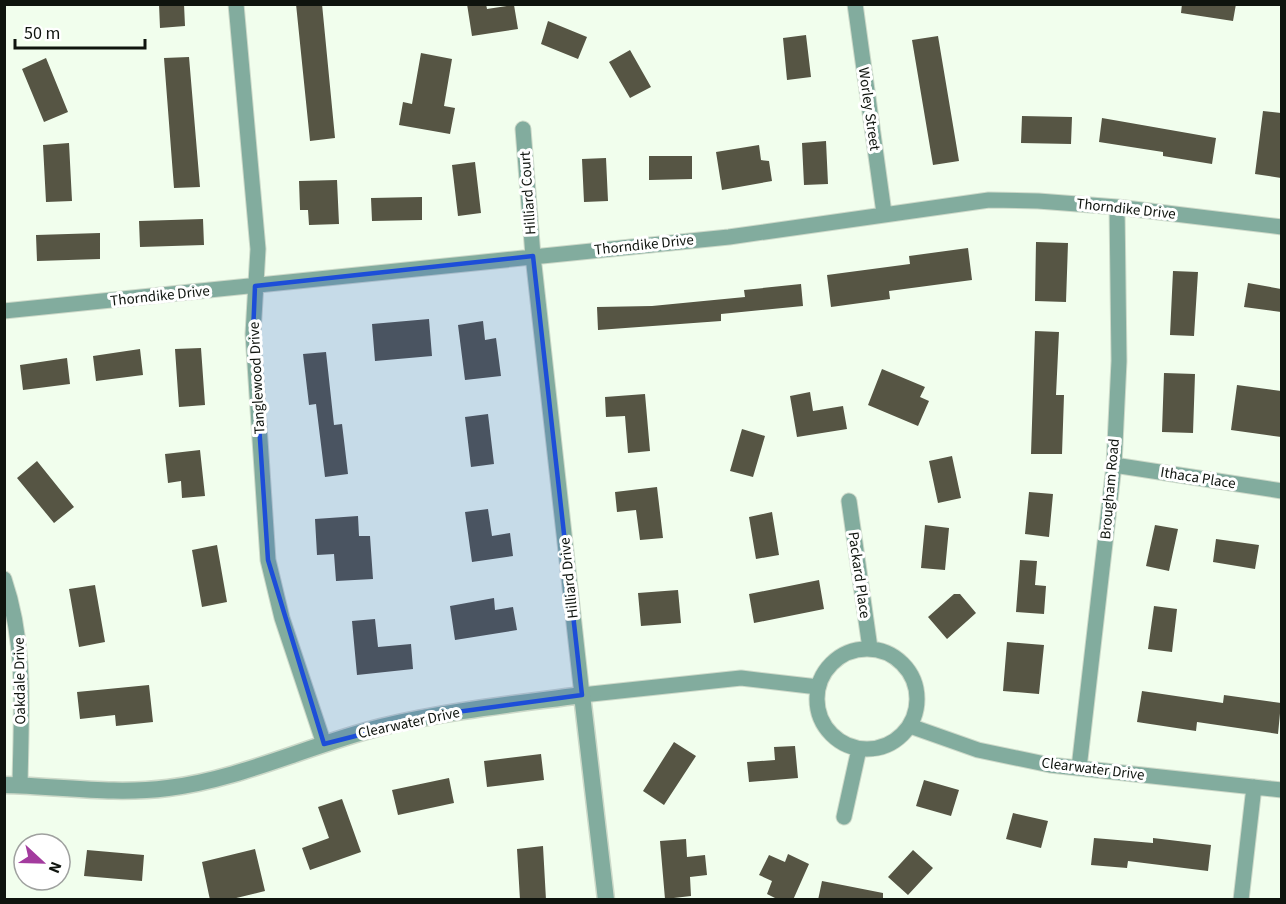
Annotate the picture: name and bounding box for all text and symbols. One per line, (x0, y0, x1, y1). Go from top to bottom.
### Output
scale bar (15, 12, 146, 50)
text: 50 m (24, 21, 60, 46)
street label: Worley Street (853, 66, 885, 152)
street label: Hilliard Court (515, 150, 541, 236)
street label: Thorndike Drive (1075, 193, 1177, 225)
street label: Thorndike Drive (593, 229, 695, 261)
street label: Thorndike Drive (109, 280, 211, 312)
street label: Tanglewood Drive (244, 321, 270, 435)
street label: Brougham Road (1095, 438, 1125, 540)
street label: Ithaca Place (1159, 462, 1237, 494)
street label: Packard Place (843, 530, 875, 620)
street label: Hilliard Drive (554, 536, 584, 620)
street label: Oakdale Drive (9, 637, 31, 725)
street label: Clearwater Drive (356, 702, 462, 744)
street label: Clearwater Drive (1040, 752, 1146, 786)
north arrow (12, 832, 72, 892)
text: N (43, 858, 67, 876)

